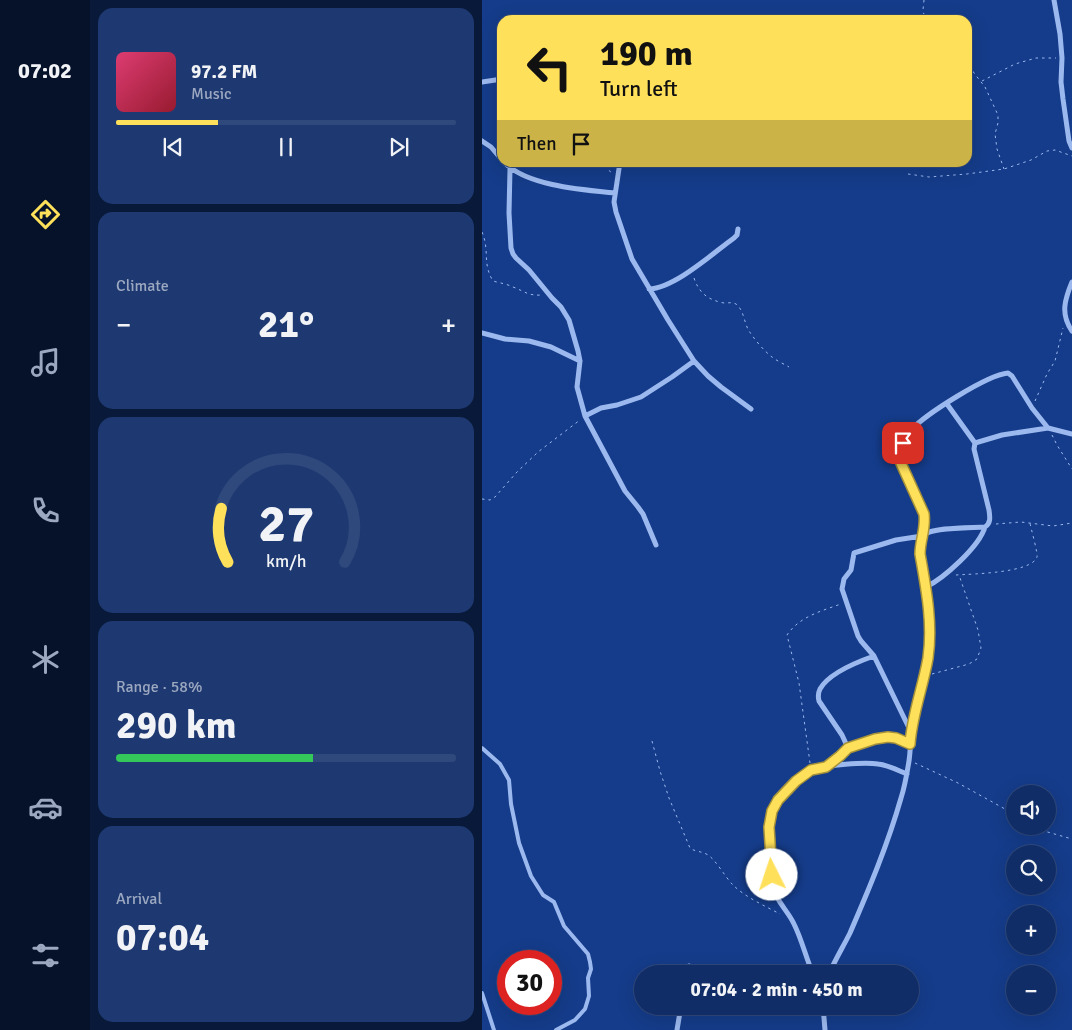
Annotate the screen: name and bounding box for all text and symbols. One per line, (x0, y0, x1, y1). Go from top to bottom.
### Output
text: 190 m (600, 32, 693, 75)
icon: left (517, 35, 582, 100)
text: 07:02 (18, 57, 72, 84)
text: 97.2 FM (191, 60, 257, 84)
text: Turn left (600, 75, 678, 102)
text: Music (191, 84, 232, 104)
icon: arrive (567, 130, 595, 158)
text: Then (517, 132, 557, 156)
icon: previous (159, 133, 187, 161)
icon: pause (272, 133, 300, 161)
icon: next (385, 133, 413, 161)
icon: directions (28, 197, 63, 232)
text: Climate (116, 276, 169, 296)
text: 21° (258, 301, 314, 348)
text: − (116, 308, 131, 342)
text: + (441, 308, 456, 342)
icon: music (28, 345, 63, 380)
pin (882, 422, 924, 464)
icon: arrive (889, 429, 917, 457)
text: 27 (258, 492, 314, 556)
icon: phone (28, 493, 63, 528)
text: km/h (266, 550, 306, 572)
icon: climate (28, 642, 63, 677)
text: Range · 58% (116, 677, 202, 697)
text: 290 km (116, 702, 237, 749)
map controls (1006, 785, 1056, 1015)
button: sound (1006, 785, 1056, 835)
icon: car (28, 790, 63, 825)
button: search (1006, 845, 1056, 895)
position arrow (745, 848, 797, 900)
text: Arrival (116, 889, 162, 909)
button: + (1006, 905, 1056, 955)
text: 07:04 (116, 914, 209, 961)
icon: filters (28, 938, 63, 973)
speed limit sign: 30 (497, 950, 562, 1015)
button: − (1006, 965, 1056, 1015)
text: 07:04 · 2 min · 450 m (690, 978, 863, 1002)

